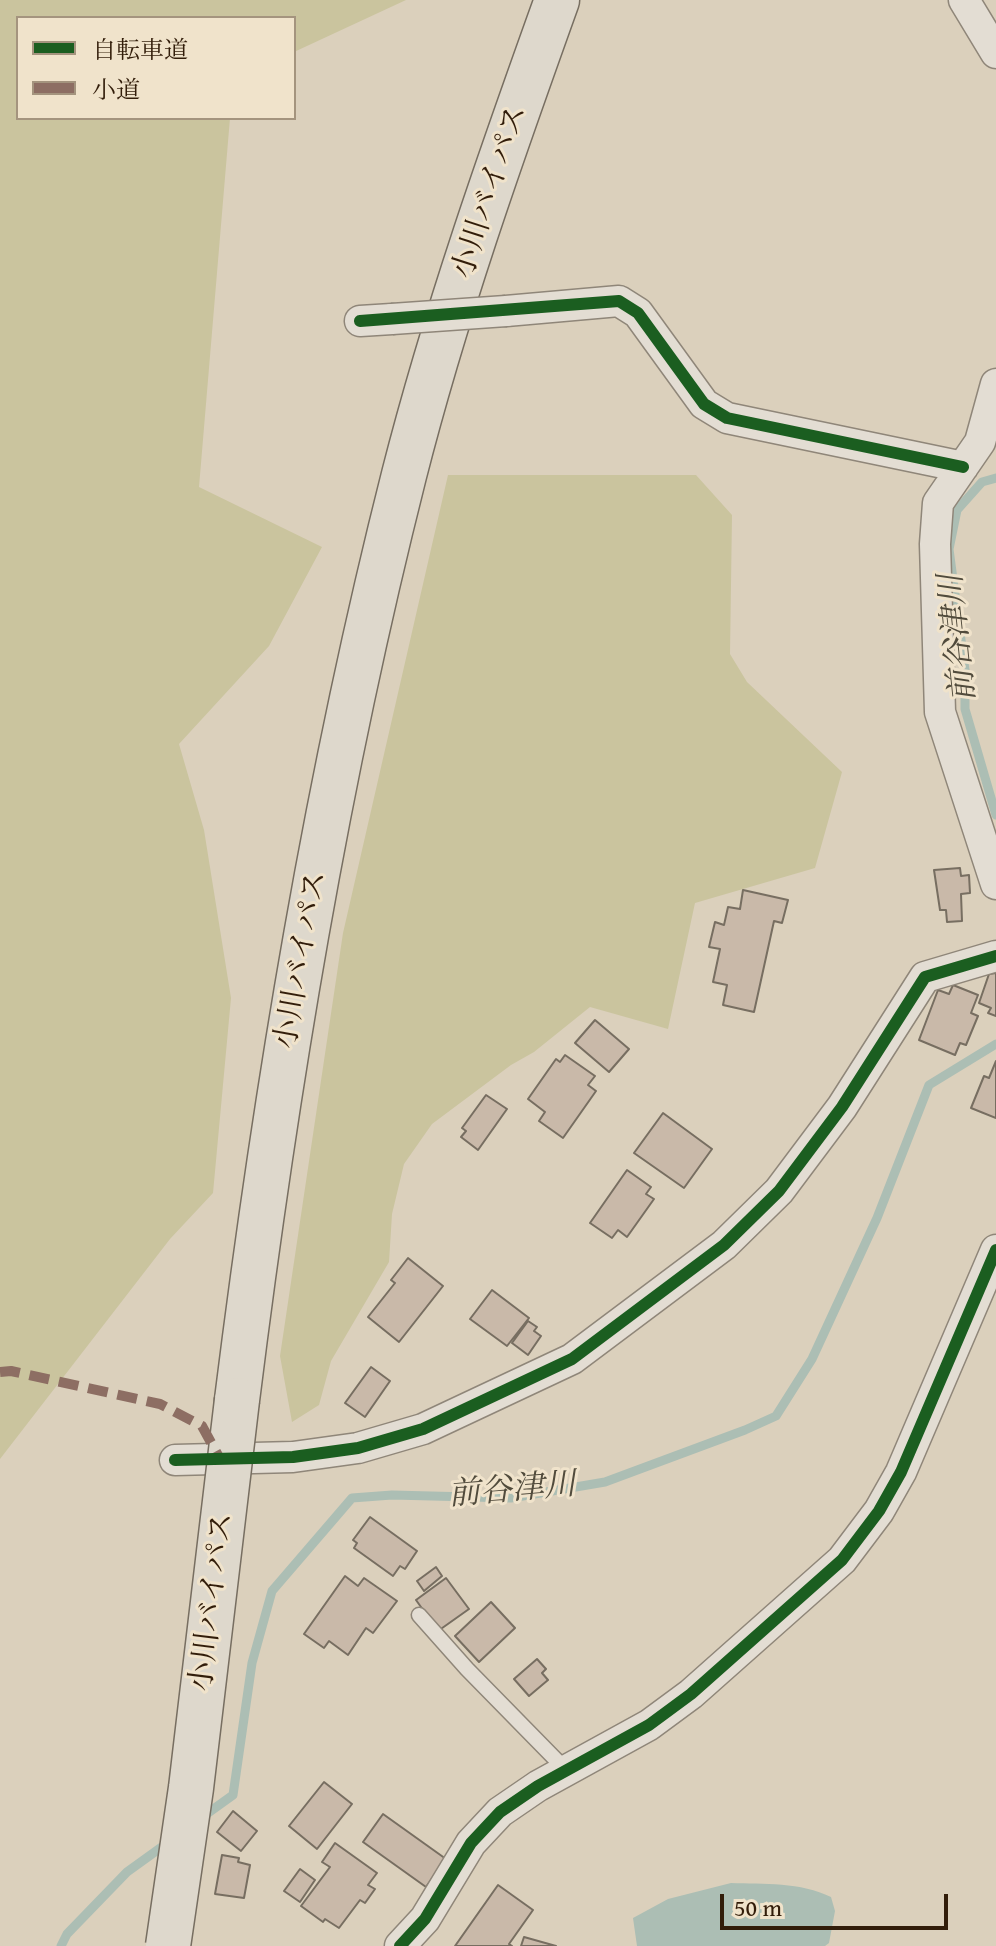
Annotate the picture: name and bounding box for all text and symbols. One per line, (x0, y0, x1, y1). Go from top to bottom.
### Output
legend (16, 16, 296, 120)
text: 自転車道 (92, 32, 188, 67)
text: 小道 (92, 72, 140, 107)
street label: 小川バイパス (446, 101, 536, 283)
water label: 前谷津川 (933, 572, 985, 704)
street label: 小川バイパス (269, 868, 335, 1052)
water label: 前谷津川 (447, 1466, 577, 1516)
street label: 小川バイパス (184, 1510, 242, 1694)
scale bar (724, 1878, 952, 1928)
text: 50 m (734, 1890, 782, 1925)

